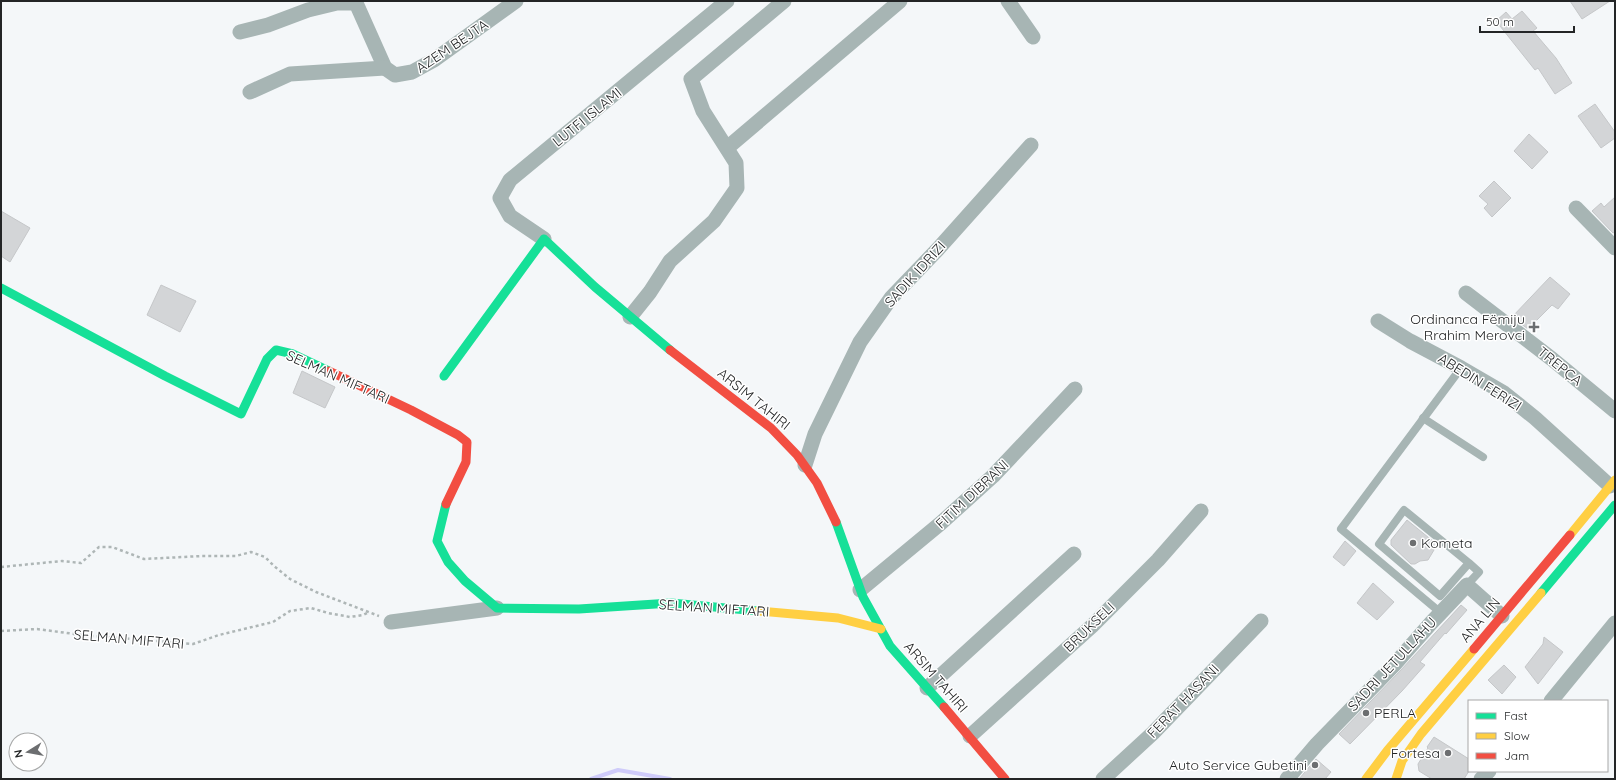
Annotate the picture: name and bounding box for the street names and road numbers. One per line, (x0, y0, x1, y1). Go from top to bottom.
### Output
street label: AZEM BEJTA (412, 15, 492, 77)
street label: LUTFI ISLAMI (549, 84, 625, 150)
street label: SADIK IDRIZI (881, 237, 949, 311)
street label: TREPÇA (1534, 343, 1586, 389)
street label: SELMAN MIFTARI (284, 346, 392, 408)
street label: ABEDIN FERIZI (1435, 349, 1525, 415)
street label: ARSIM TAHIRI (714, 364, 794, 434)
street label: FITIM DIBRANI (932, 456, 1012, 532)
street label: ANA LIN (1456, 594, 1504, 646)
street label: SELMAN MIFTARI (658, 595, 770, 621)
street label: BRUKSELI (1060, 598, 1118, 656)
street label: SADRI JETULLAHU (1344, 613, 1440, 715)
street label: SELMAN MIFTARI (73, 625, 185, 653)
street label: ARSIM TAHIRI (900, 638, 972, 716)
street label: FERAT HASANI (1143, 660, 1223, 742)

